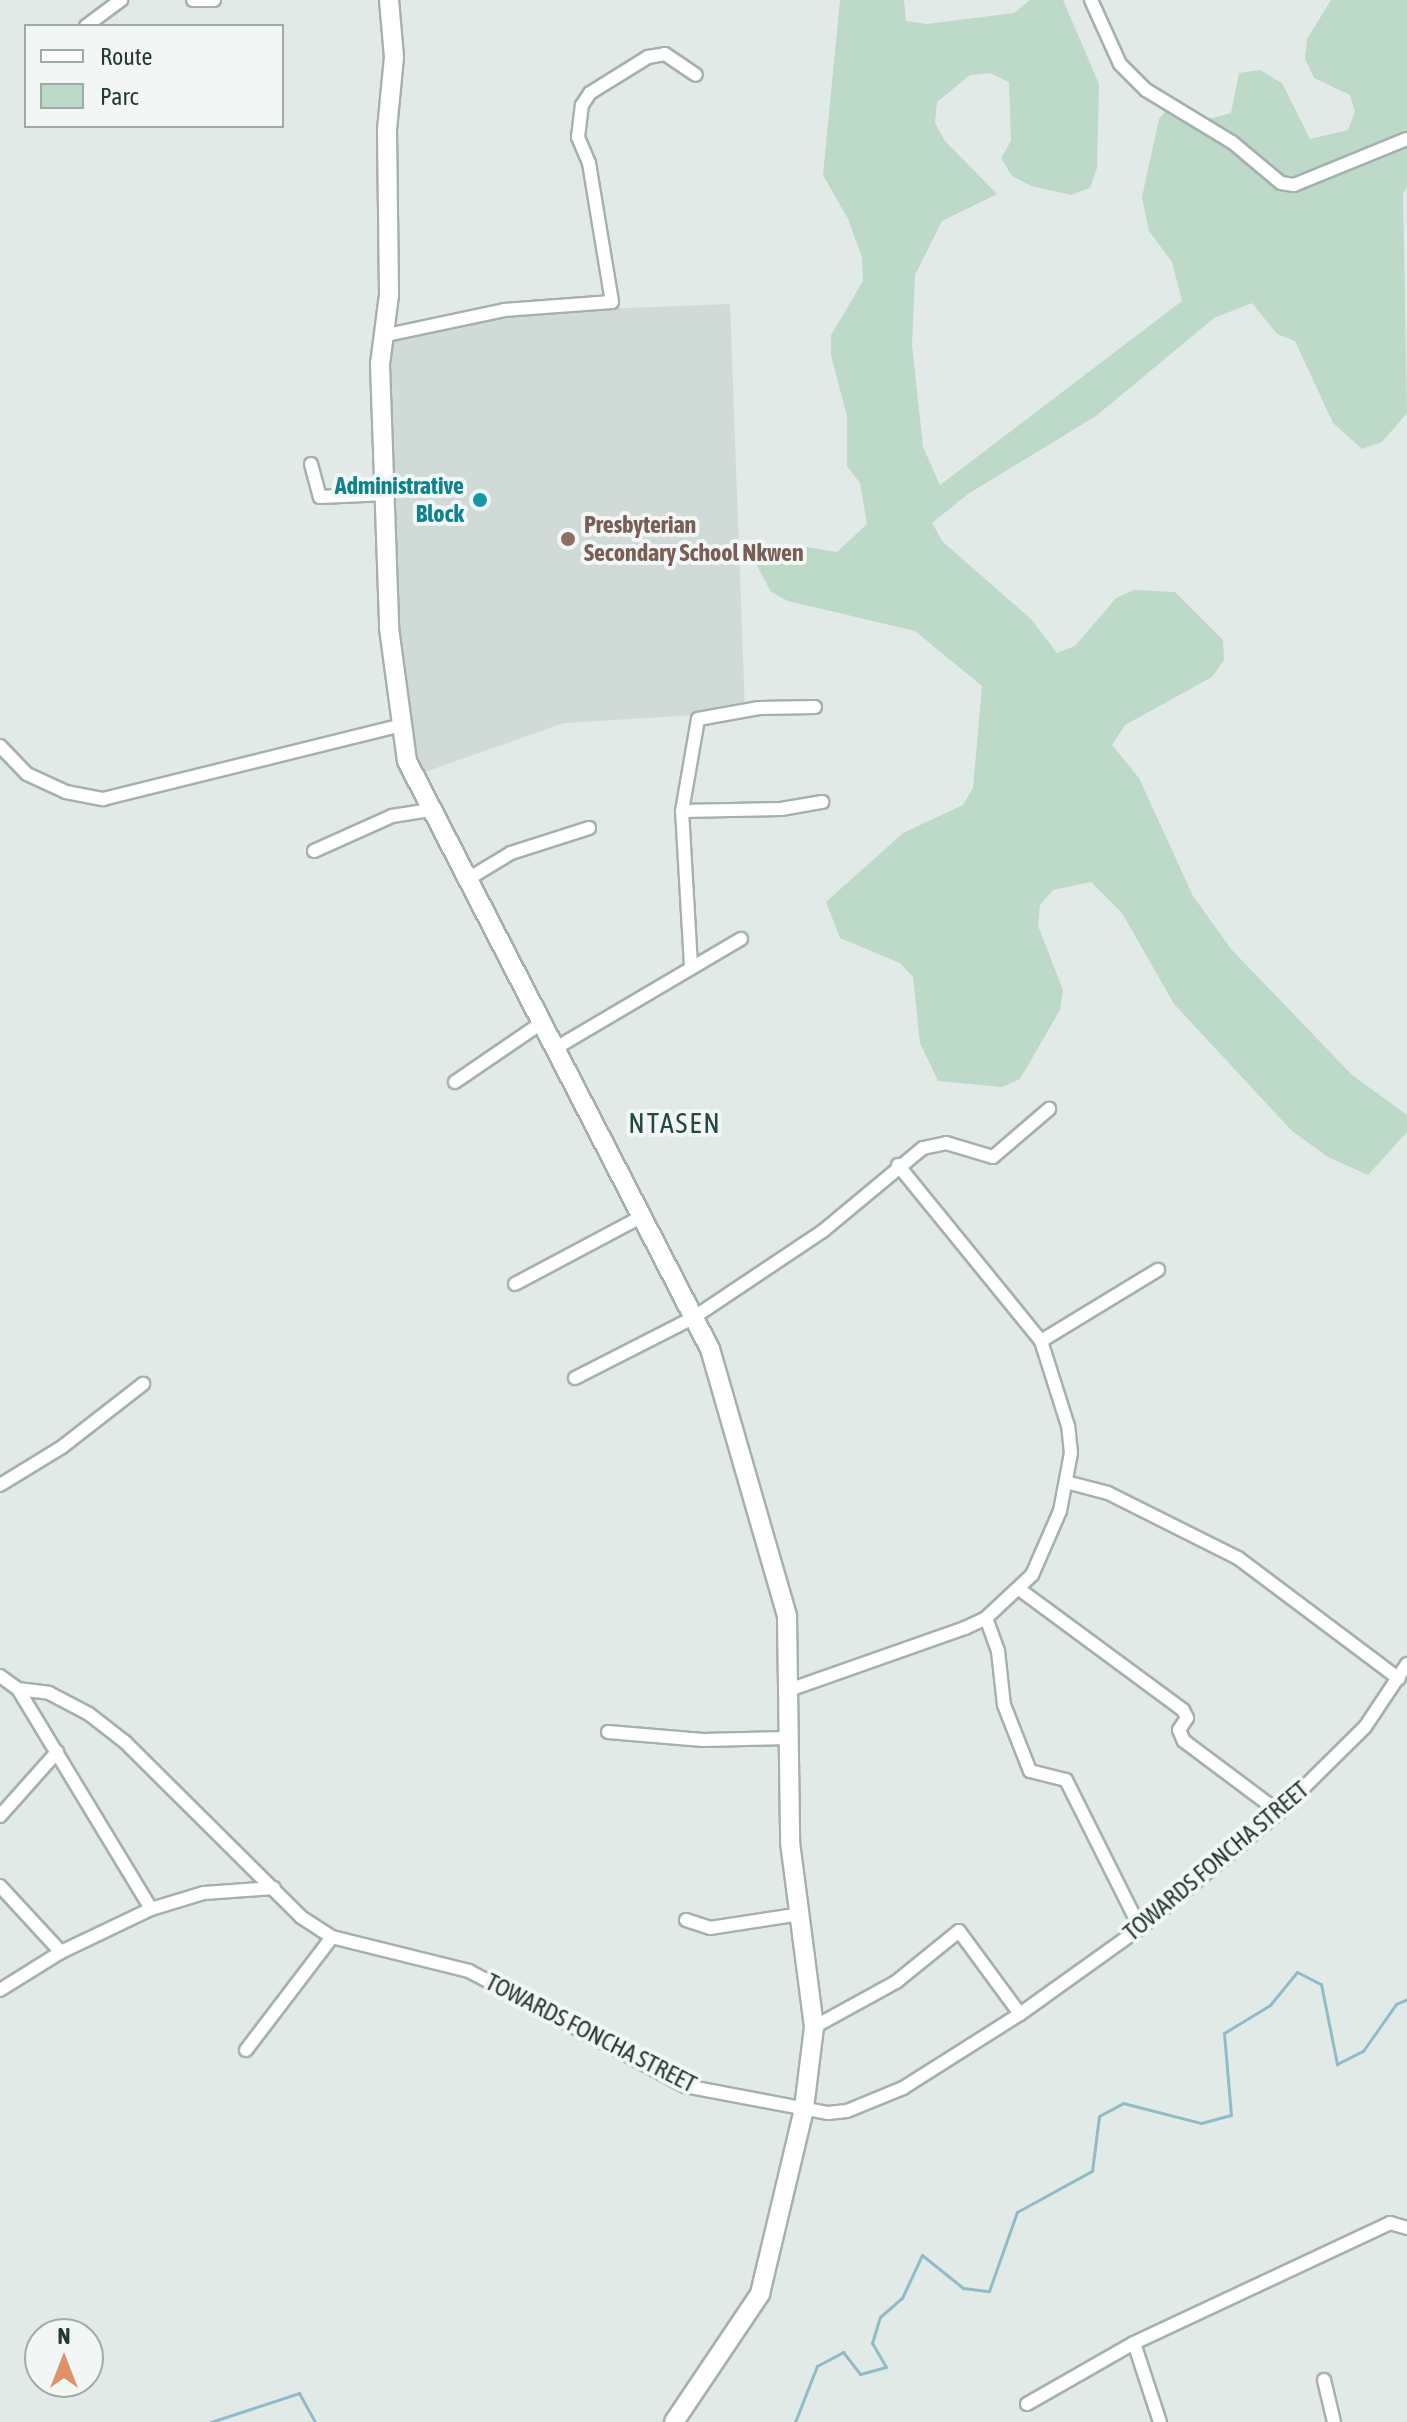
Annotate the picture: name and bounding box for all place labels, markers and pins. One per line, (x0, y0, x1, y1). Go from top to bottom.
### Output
place label: Administrative Block (335, 472, 464, 528)
marker: Administrative Block (471, 491, 489, 509)
place label: Presbyterian Secondary School Nkwen (584, 511, 804, 567)
marker: Presbyterian Secondary School Nkwen (559, 530, 577, 548)

